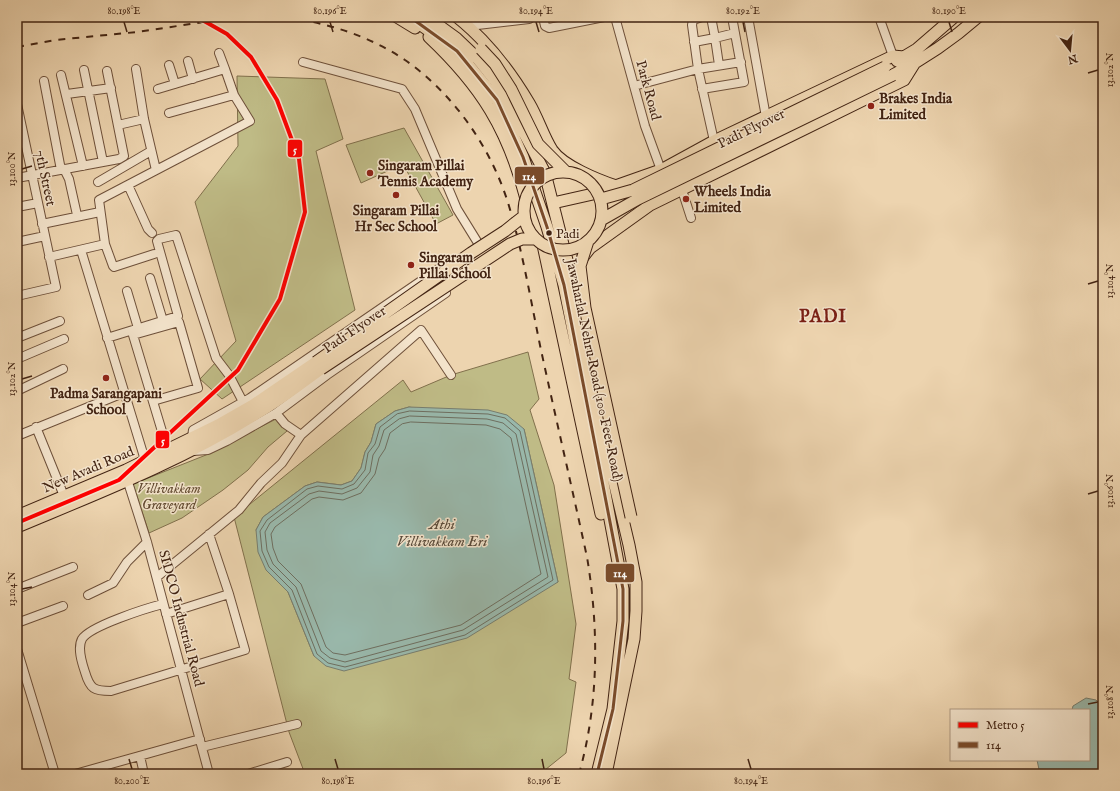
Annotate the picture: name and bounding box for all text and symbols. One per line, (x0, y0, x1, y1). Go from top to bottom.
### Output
text: 80.198°E (107, 5, 141, 18)
text: 80.196°E (313, 5, 347, 18)
text: 80.194°E (519, 5, 553, 18)
text: 80.192°E (726, 5, 760, 18)
text: 80.190°E (932, 5, 966, 18)
north arrow (1050, 30, 1090, 70)
text: N (1066, 50, 1080, 67)
text: 13.102°N (1104, 52, 1117, 87)
street label: Park Road (631, 58, 665, 123)
place label: Brakes India Limited (879, 90, 953, 124)
marker: Brakes India Limited (866, 101, 876, 111)
street label: Padi Flyover (715, 105, 788, 153)
line badge: 5 (287, 139, 303, 158)
text: 5 (293, 143, 297, 157)
street label: 7th Street (30, 149, 60, 208)
text: 13.100°N (6, 151, 19, 186)
place label: Singaram Pillai Tennis Academy (377, 157, 474, 191)
line badge: 114 (514, 166, 545, 185)
marker: Singaram Pillai Tennis Academy (365, 168, 375, 178)
text: 114 (522, 170, 536, 184)
place label: Wheels India Limited (693, 183, 772, 217)
marker: Singaram Pillai Hr Sec School (391, 190, 401, 200)
marker: Wheels India Limited (681, 194, 691, 204)
place label: Singaram Pillai Hr Sec School (353, 202, 439, 236)
place label: Padi (556, 226, 580, 243)
marker: Padi (544, 228, 554, 238)
place label: Singaram Pillai School (419, 249, 492, 283)
street label: Jawaharlal Nehru Road (100 Feet Road) (561, 255, 627, 484)
marker: Singaram Pillai School (406, 260, 416, 270)
text: 13.104°N (1104, 263, 1117, 298)
street label: Padi Flyover (319, 302, 390, 358)
district label: PADI (799, 306, 847, 329)
text: 13.102°N (6, 361, 19, 396)
marker: Padma Sarangapani School (101, 373, 111, 383)
place label: Padma Sarangapani School (50, 385, 162, 419)
line badge: 5 (155, 430, 170, 449)
text: 5 (161, 434, 165, 448)
street label: New Avadi Road (40, 442, 137, 497)
text: 13.106°N (1104, 474, 1117, 508)
park label: Villivakkam Graveyard (137, 480, 201, 514)
water label: Athi Villivakkam Eri (397, 515, 489, 551)
street label: SIDCO Industrial Road (154, 548, 208, 689)
line badge: 114 (605, 563, 635, 583)
text: 114 (613, 567, 627, 581)
text: 13.104°N (6, 571, 19, 606)
text: 13.108°N (1104, 685, 1117, 719)
legend (950, 709, 1090, 761)
text: Metro 5 (986, 718, 1025, 733)
text: 114 (986, 738, 1001, 753)
text: 80.200°E (114, 775, 150, 788)
text: 80.198°E (321, 775, 355, 788)
text: 80.196°E (527, 775, 561, 788)
text: 80.194°E (734, 775, 768, 788)

